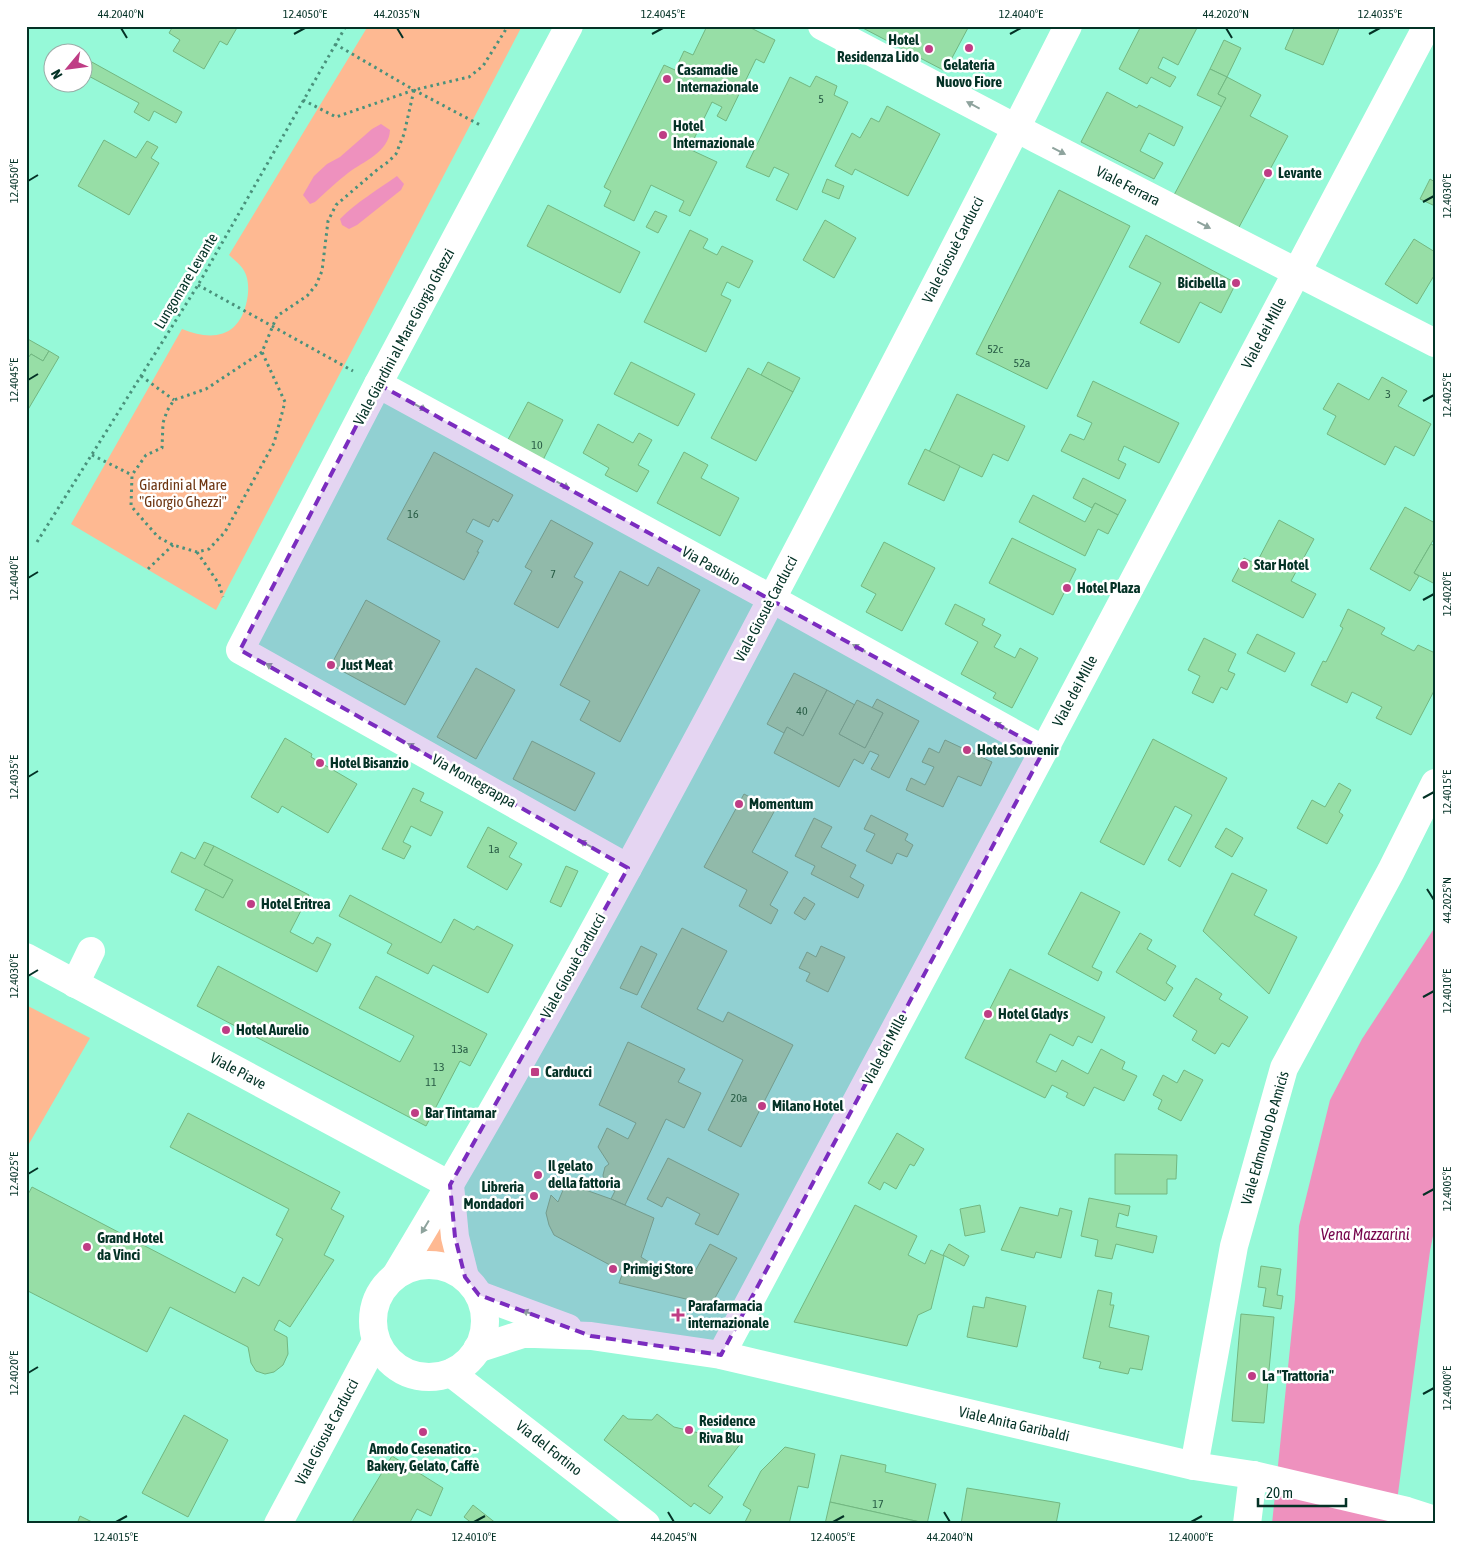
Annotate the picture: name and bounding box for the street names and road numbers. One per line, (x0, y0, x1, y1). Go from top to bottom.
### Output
street label: Viale Ferrara (1093, 162, 1163, 209)
street label: Viale Giosuè Carducci (918, 194, 987, 306)
street label: Lungomare Levante (150, 230, 221, 332)
street label: Viale Giardini al Mare Giorgio Ghezzi (350, 246, 457, 428)
street label: Viale dei Mille (1238, 294, 1289, 371)
street label: Via Pasubio (679, 543, 743, 589)
street label: Viale Giosuè Carducci (730, 553, 801, 665)
street label: Viale dei Mille (1049, 652, 1100, 729)
street label: Via Montegrappa (429, 750, 519, 811)
street label: Viale Giosuè Carducci (537, 910, 608, 1021)
street label: Viale dei Mille (859, 1010, 910, 1087)
street label: Viale Piave (207, 1049, 269, 1092)
street label: Viale Edmondo De Amicis (1237, 1069, 1292, 1207)
street label: Viale Giosuè Carducci (291, 1376, 362, 1488)
street label: Viale Anita Garibaldi (957, 1403, 1071, 1445)
street label: Via del Fortino (513, 1417, 586, 1479)

